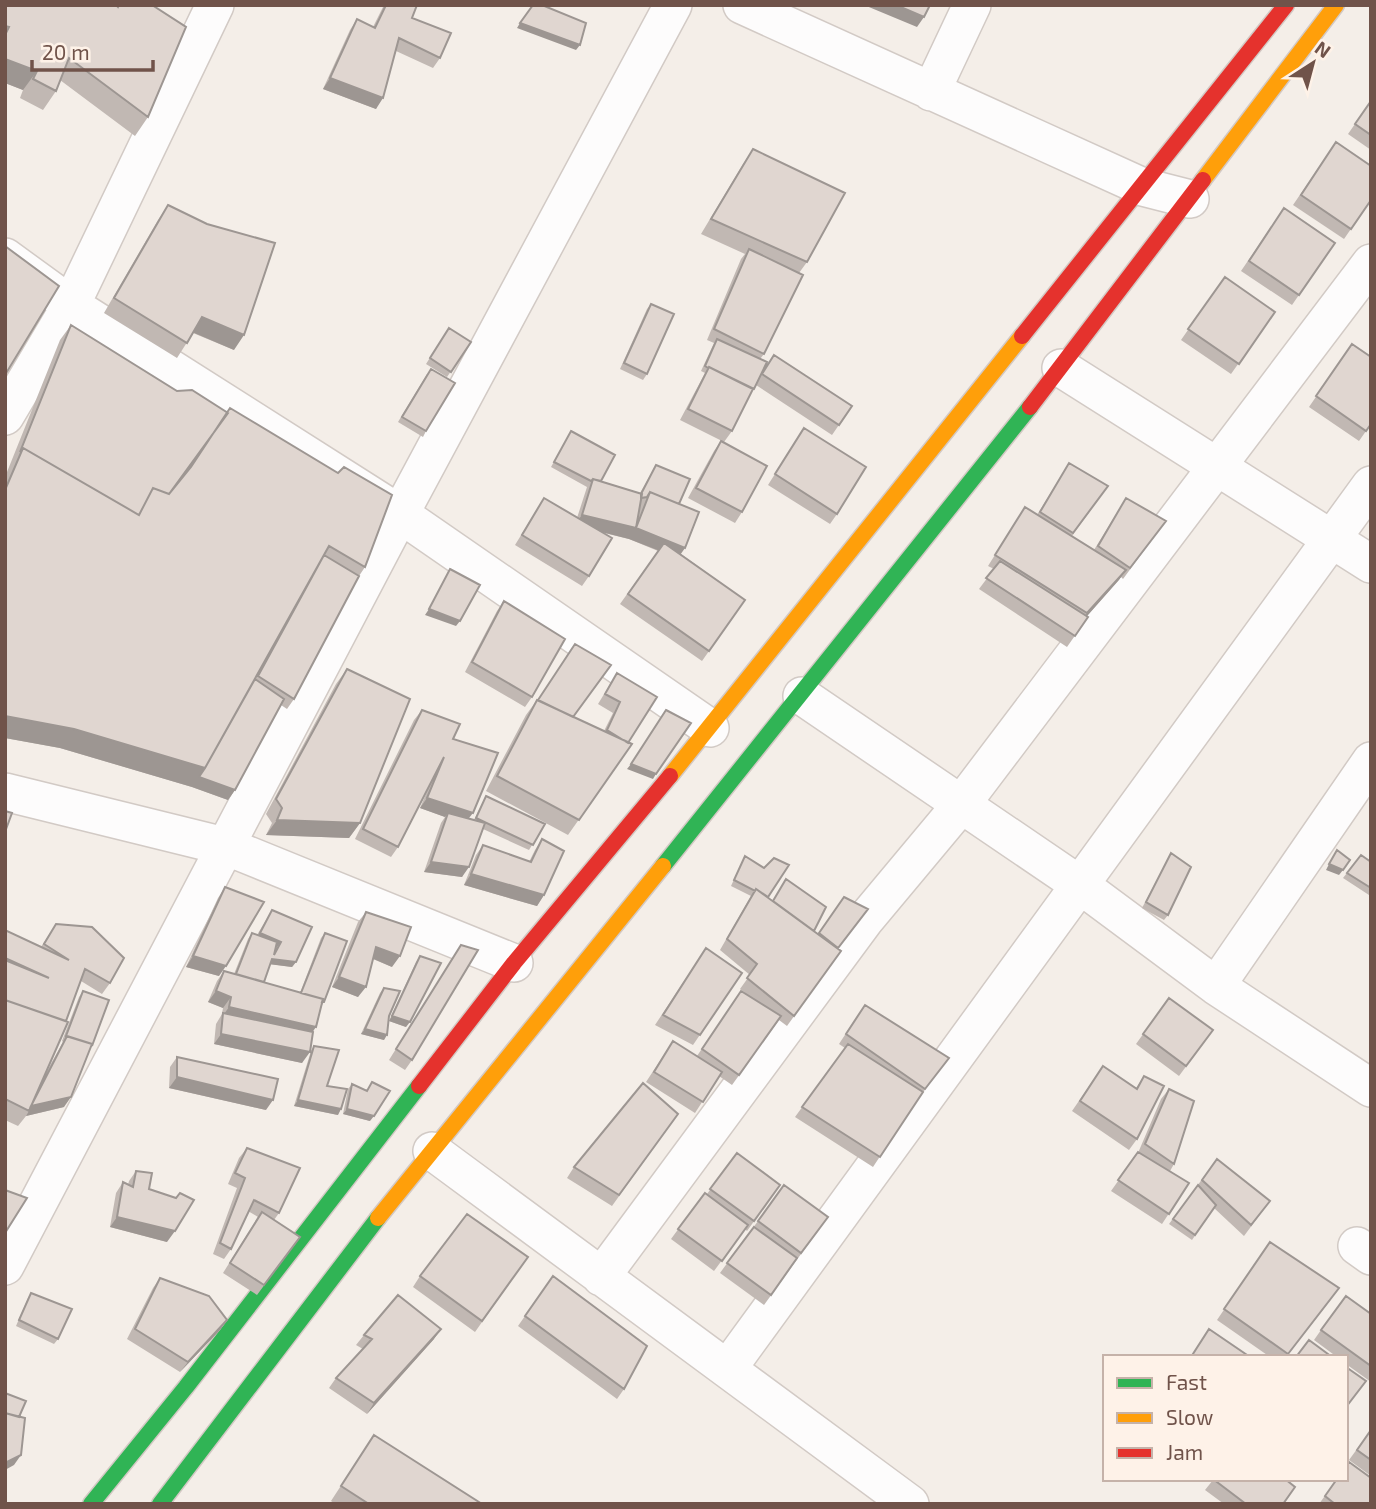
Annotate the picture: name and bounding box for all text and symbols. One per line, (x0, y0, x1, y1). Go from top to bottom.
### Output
scale bar (32, 28, 152, 72)
north arrow (1278, 28, 1348, 98)
text: N (1311, 36, 1336, 62)
text: 20 m (42, 39, 90, 64)
legend (1103, 1355, 1348, 1481)
text: Fast (1166, 1369, 1207, 1394)
text: Slow (1166, 1404, 1213, 1429)
text: Jam (1166, 1439, 1203, 1464)

